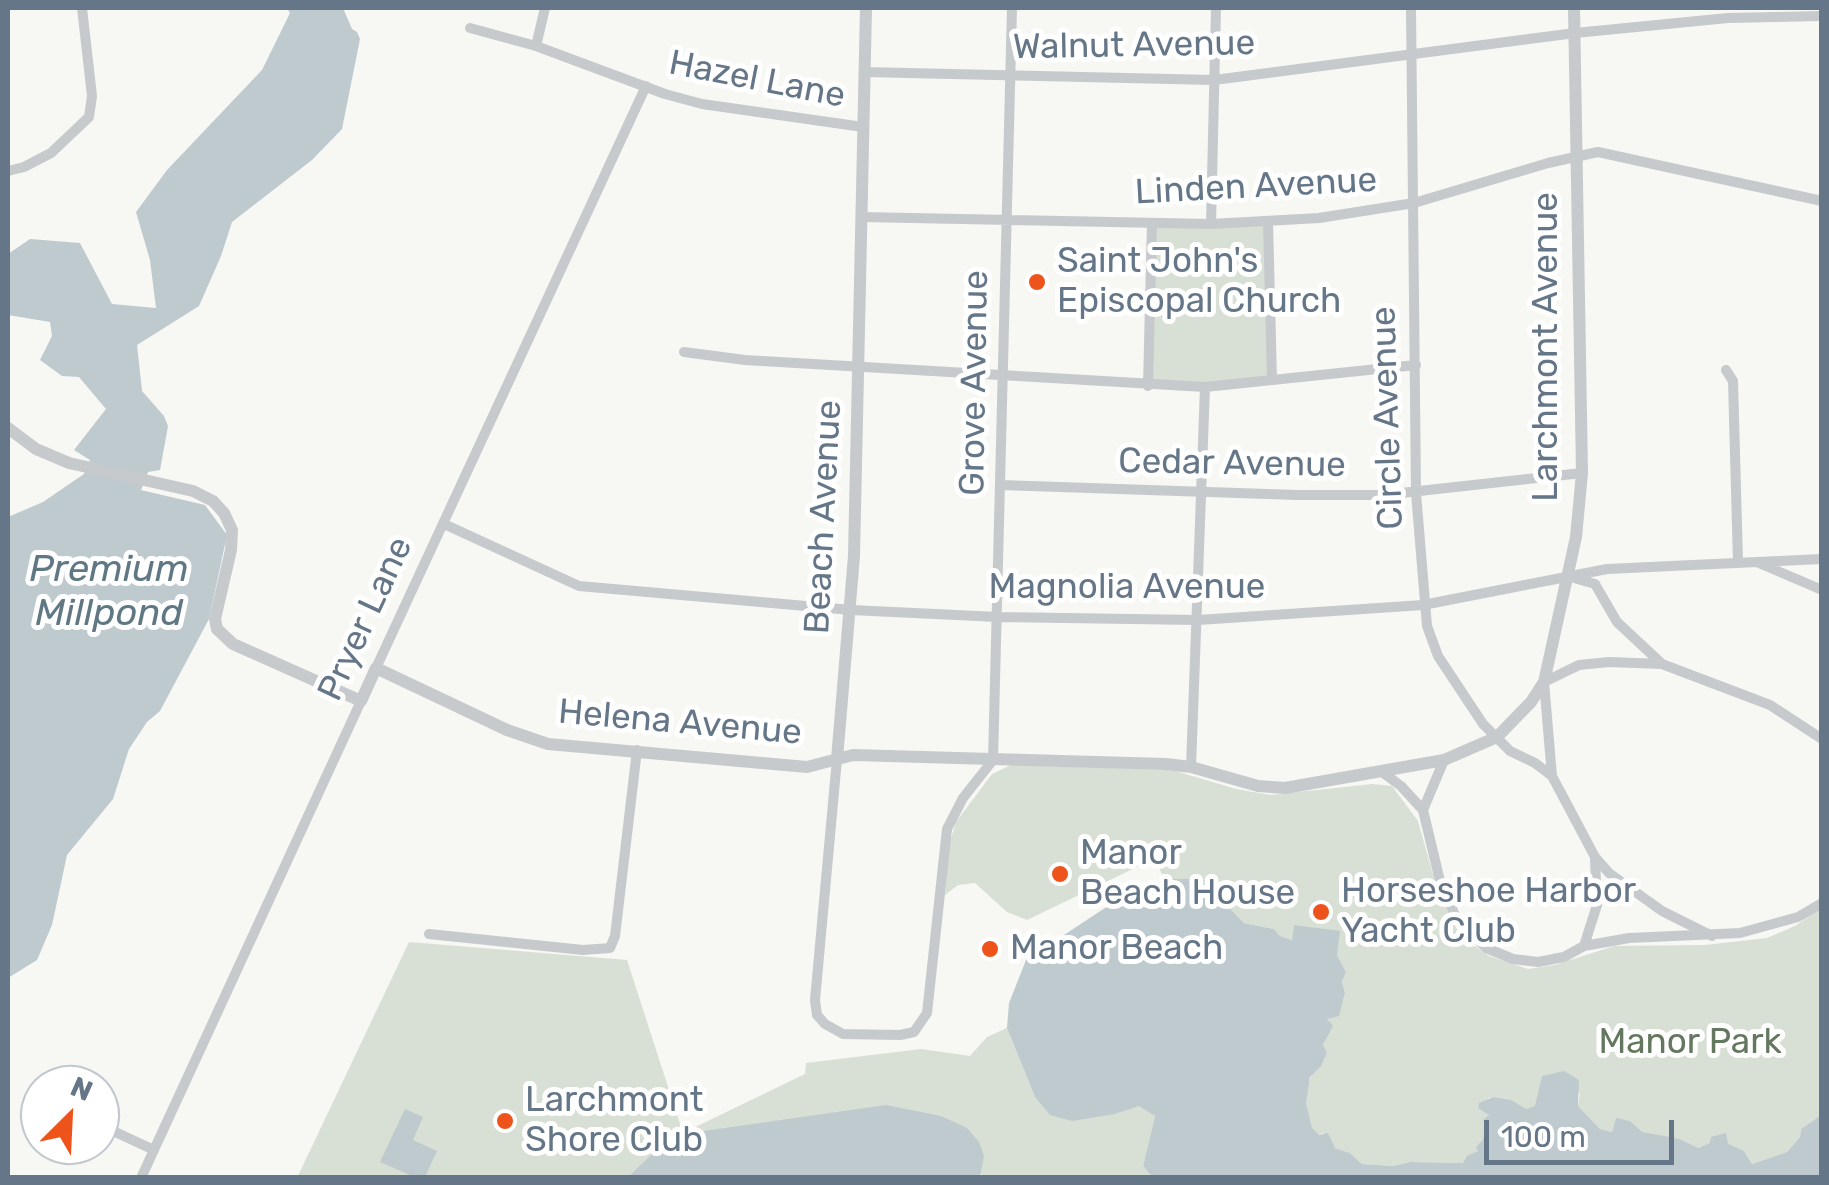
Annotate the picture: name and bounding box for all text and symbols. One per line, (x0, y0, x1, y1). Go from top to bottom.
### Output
street label: Walnut Avenue (1013, 23, 1255, 69)
street label: Hazel Lane (665, 42, 849, 118)
street label: Linden Avenue (1134, 160, 1378, 214)
street label: Larchmont Avenue (1526, 192, 1568, 502)
place label: Saint John's Episcopal Church (1057, 241, 1341, 323)
street label: Grove Avenue (952, 270, 998, 496)
marker: Saint John's Episcopal Church (1026, 271, 1048, 293)
street label: Circle Avenue (1363, 306, 1413, 530)
street label: Beach Avenue (797, 399, 851, 635)
street label: Cedar Avenue (1118, 441, 1346, 487)
street label: Pryer Lane (310, 530, 422, 708)
water label: Premium Millpond (29, 547, 189, 636)
street label: Magnolia Avenue (989, 567, 1265, 609)
street label: Helena Avenue (556, 691, 804, 755)
place label: Manor Beach House (1080, 833, 1295, 915)
marker: Manor Beach House (1049, 863, 1071, 885)
place label: Horseshoe Harbor Yacht Club (1341, 871, 1636, 953)
marker: Horseshoe Harbor Yacht Club (1310, 901, 1332, 923)
place label: Manor Beach (1010, 928, 1223, 970)
marker: Manor Beach (979, 938, 1001, 960)
park label: Manor Park (1598, 1022, 1782, 1064)
north arrow (20, 1065, 120, 1165)
text: N (66, 1070, 97, 1108)
place label: Larchmont Shore Club (525, 1080, 703, 1162)
scale bar (1489, 1100, 1679, 1162)
marker: Larchmont Shore Club (494, 1110, 516, 1132)
text: 100 m (1501, 1119, 1586, 1155)

